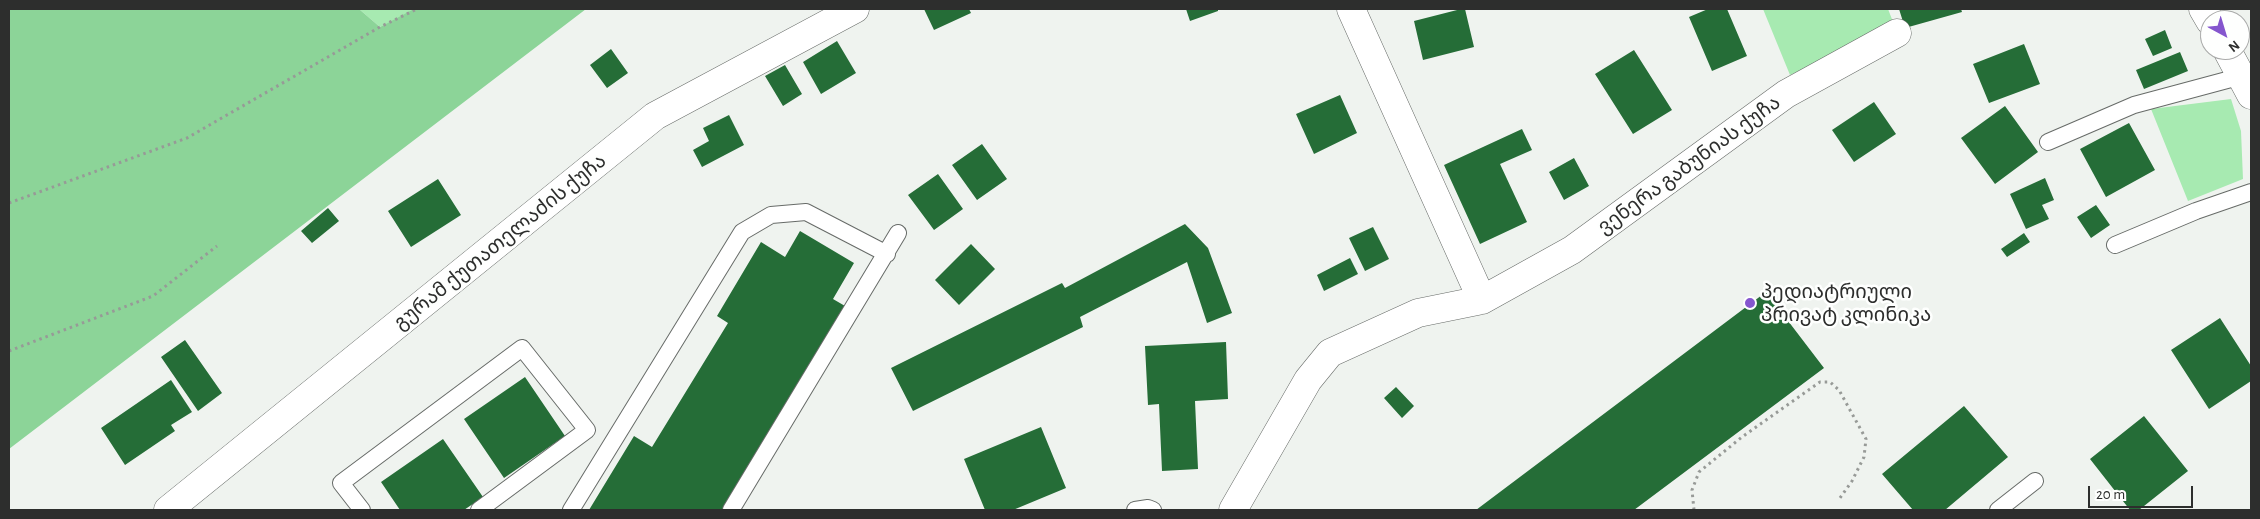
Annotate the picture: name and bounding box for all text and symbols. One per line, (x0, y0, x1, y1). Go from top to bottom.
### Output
north arrow (2200, 10, 2250, 60)
text: N (2226, 37, 2242, 54)
street label: ვენერა გაბუნიას ქუჩა (1593, 91, 1785, 239)
street label: გურამ ქუთათელაძის ქუჩა (389, 149, 611, 335)
place label: პედიატრიული პრივატ კლინიკა (1761, 280, 1931, 327)
marker: პედიატრიული პრივატ კლინიკა (1743, 296, 1757, 310)
scale bar (2090, 476, 2195, 508)
text: 20 m (2096, 487, 2125, 502)

